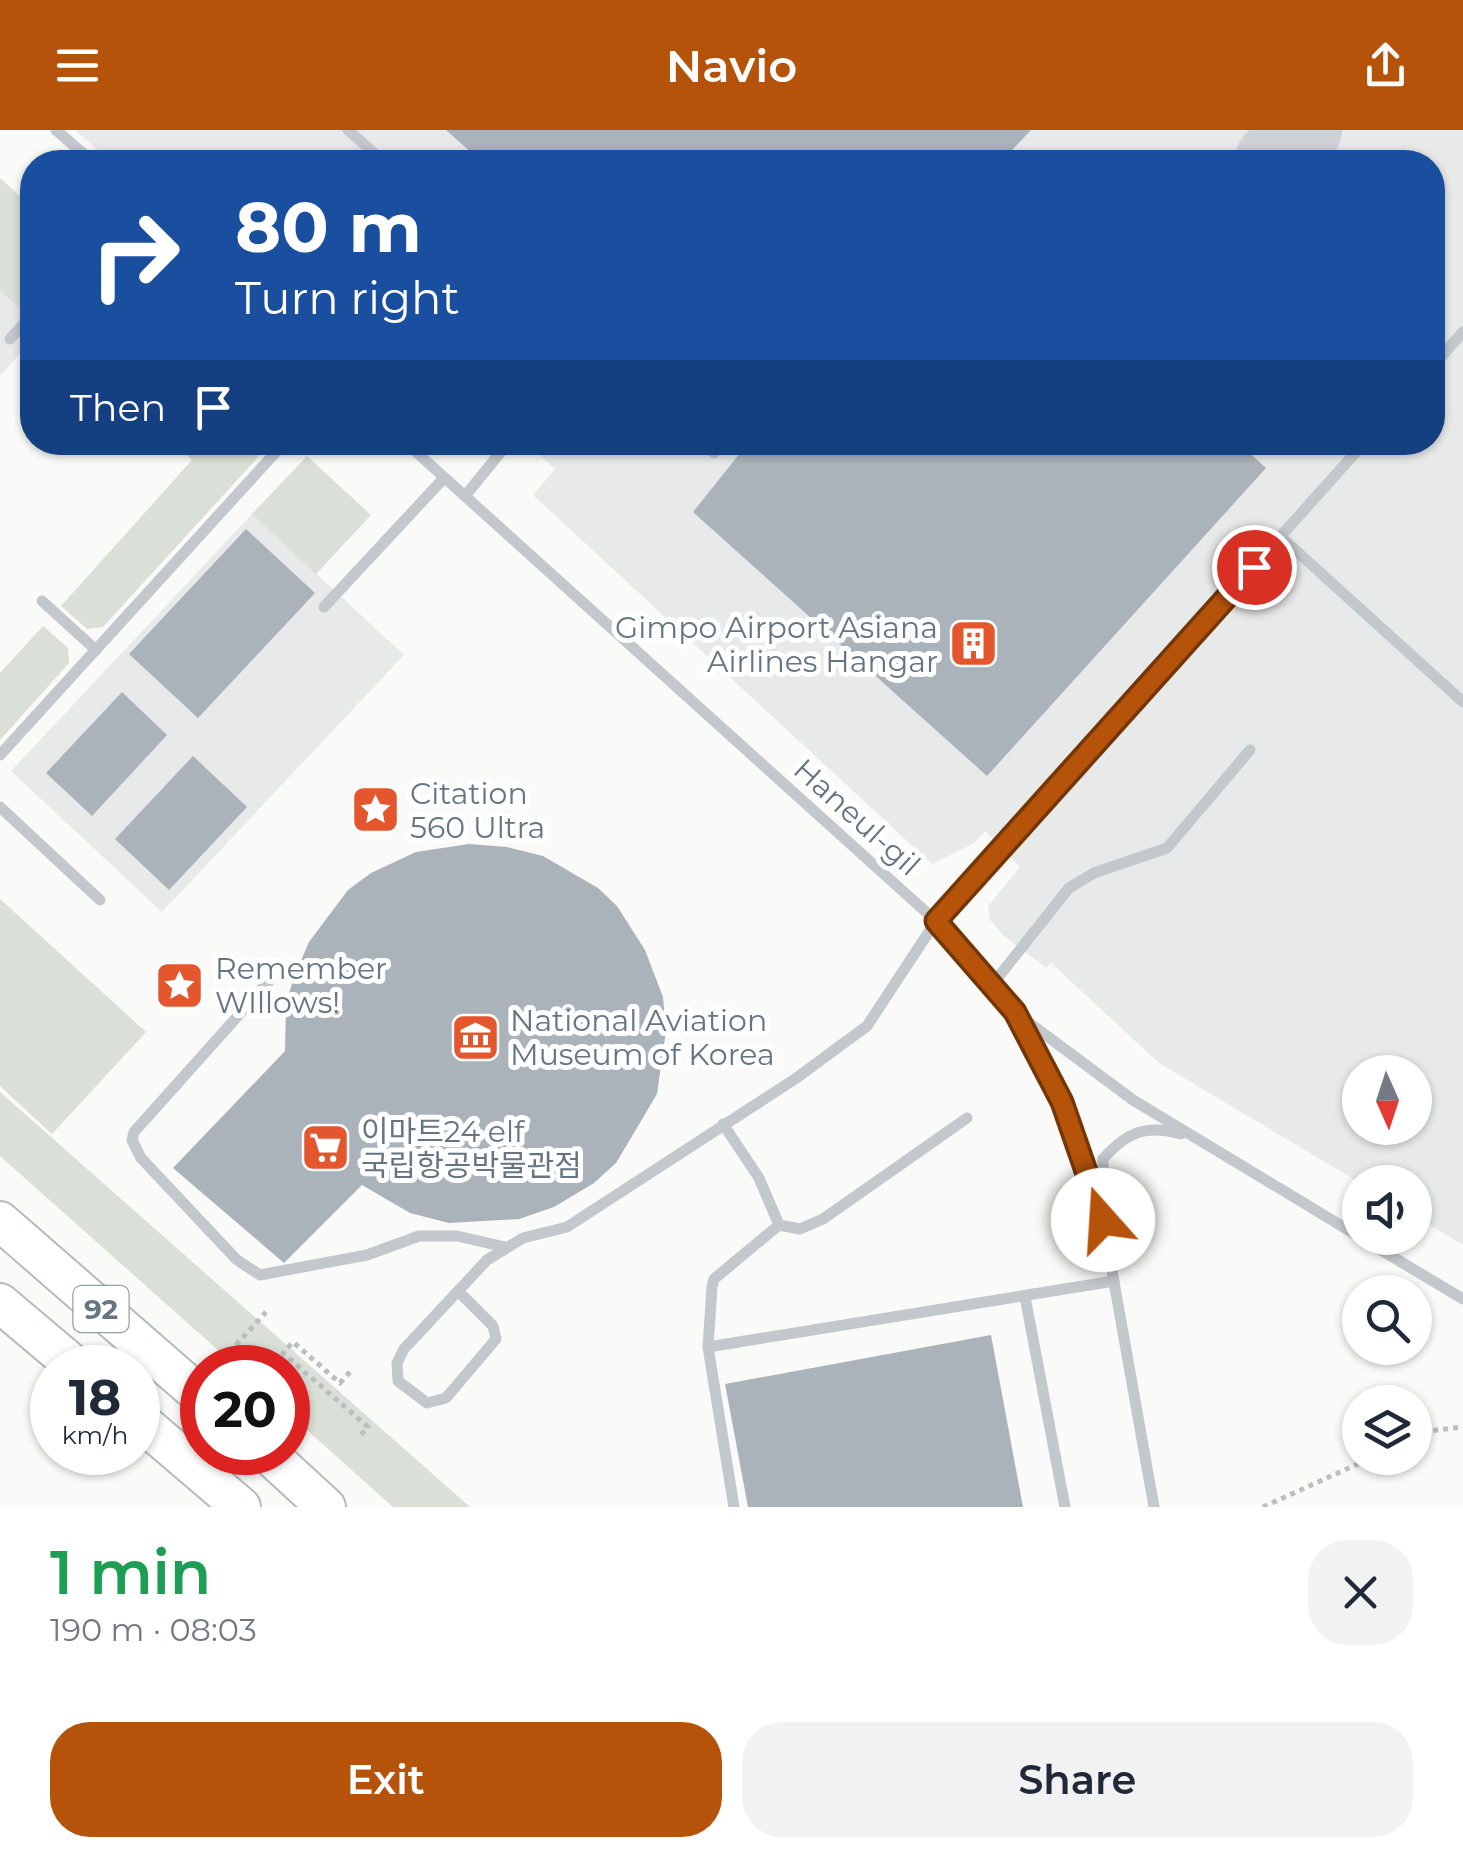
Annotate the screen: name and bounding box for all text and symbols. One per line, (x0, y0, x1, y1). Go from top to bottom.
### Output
icon: menu (50, 38, 105, 93)
text: Navio (666, 38, 797, 93)
icon: share (1358, 38, 1413, 93)
text: 80 m (235, 184, 422, 270)
icon: right (70, 190, 200, 320)
text: Turn right (235, 270, 460, 325)
icon: arrive (186, 380, 241, 435)
text: Then (70, 384, 166, 431)
pin (1212, 525, 1297, 610)
icon: arrive (1227, 540, 1282, 595)
place label: Gimpo Airport Asiana Airlines Hangar (615, 609, 938, 680)
building icon: Gimpo Airport Asiana Airlines Hangar (947, 618, 999, 670)
street label: Haneul-gil (786, 751, 928, 883)
place label: Citation 560 Ultra (410, 775, 545, 846)
place icon: Citation 560 Ultra (349, 784, 401, 836)
place label: Remember WIllows! (215, 950, 387, 1021)
place icon: Remember WIllows! (154, 959, 206, 1011)
place label: National Aviation Museum of Korea (510, 1002, 775, 1073)
museum icon: National Aviation Museum of Korea (449, 1011, 501, 1063)
north arrow (1342, 1055, 1432, 1145)
map controls (1342, 1055, 1432, 1475)
place label: 이마트24 elf 국립항공박물관점 (361, 1113, 582, 1184)
supermarket icon: 이마트24 elf 국립항공박물관점 (300, 1122, 352, 1174)
button: sound (1342, 1165, 1432, 1255)
position arrow (1051, 1168, 1155, 1272)
button: search (1342, 1275, 1432, 1365)
road number: 92 (74, 1286, 128, 1332)
speed limit sign: 20 (180, 1345, 310, 1475)
text: 18 (69, 1367, 121, 1428)
button: layers (1342, 1385, 1432, 1475)
text: km/h (62, 1420, 128, 1450)
text: 1 min (50, 1536, 211, 1609)
button: close (1308, 1540, 1413, 1645)
text: 190 m · 08:03 (50, 1610, 257, 1649)
button: Exit (50, 1722, 722, 1837)
button: Share (742, 1722, 1413, 1837)

